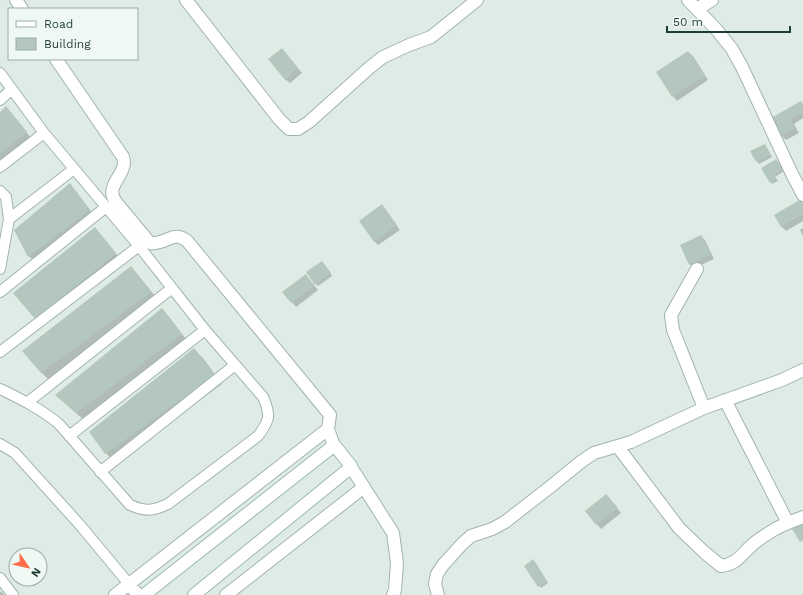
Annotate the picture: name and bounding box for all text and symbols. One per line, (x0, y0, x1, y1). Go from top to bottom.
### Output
legend (8, 8, 138, 60)
scale bar (667, 8, 790, 34)
text: 50 m (673, 15, 703, 29)
text: Road (44, 17, 73, 31)
text: Building (44, 37, 91, 51)
north arrow (8, 547, 48, 587)
text: N (28, 565, 44, 579)

